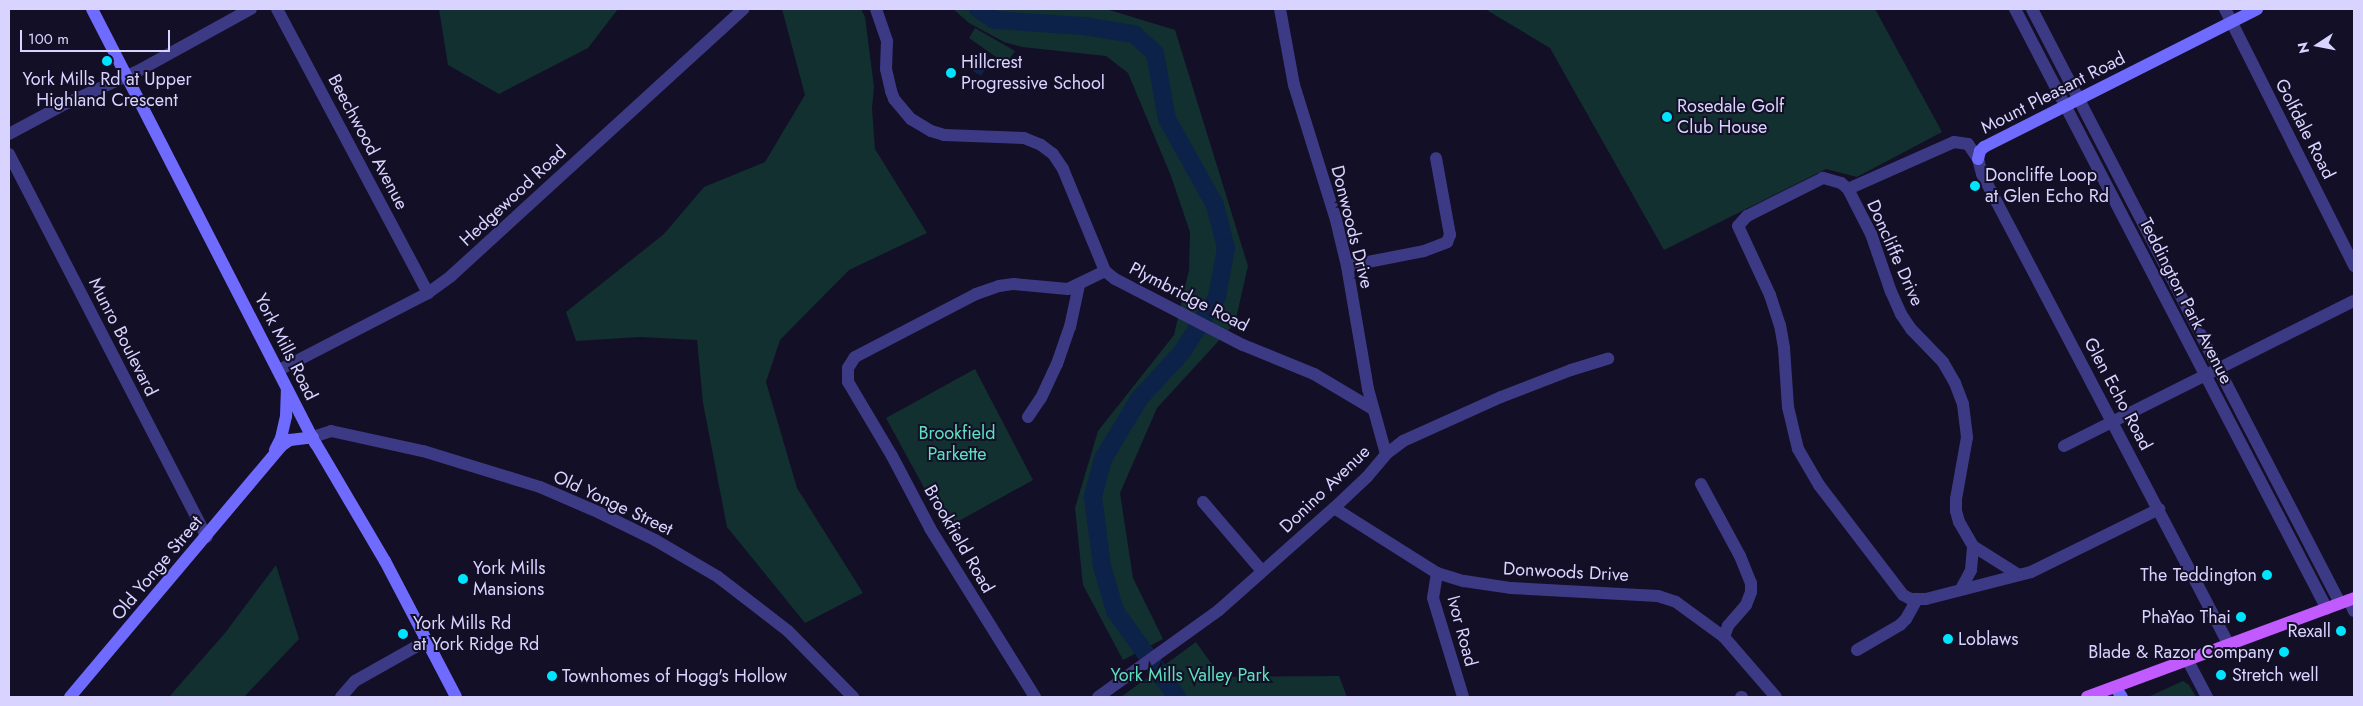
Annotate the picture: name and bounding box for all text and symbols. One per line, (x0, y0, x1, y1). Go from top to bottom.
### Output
scale bar (22, 20, 172, 52)
north arrow (2293, 20, 2343, 70)
text: 100 m (28, 28, 69, 50)
text: N (2292, 40, 2314, 55)
street label: Mount Pleasant Road (1977, 47, 2129, 139)
place label: Hillcrest Progressive School (961, 52, 1105, 94)
marker: York Mills Rd at Upper Highland Crescent (101, 55, 113, 67)
marker: Hillcrest Progressive School (945, 67, 957, 79)
place label: York Mills Rd at Upper Highland Crescent (22, 69, 192, 112)
street label: Beechwood Avenue (323, 71, 413, 213)
street label: Golfdale Road (2270, 75, 2340, 183)
place label: Rosedale Golf Club House (1677, 96, 1784, 138)
marker: Rosedale Golf Club House (1661, 111, 1673, 123)
street label: Hedgewood Road (455, 141, 571, 251)
street label: Donwoods Drive (1326, 163, 1378, 291)
place label: Doncliffe Loop at Glen Echo Rd (1985, 165, 2109, 208)
marker: Doncliffe Loop at Glen Echo Rd (1969, 180, 1981, 192)
street label: Doncliffe Drive (1862, 197, 1928, 309)
street label: Teddington Park Avenue (2135, 214, 2237, 388)
street label: Plymbridge Road (1126, 258, 1252, 336)
street label: Munro Boulevard (84, 274, 162, 400)
street label: York Mills Road (250, 290, 322, 404)
street label: Glen Echo Road (2079, 334, 2157, 454)
park label: Brookfield Parkette (918, 423, 996, 466)
street label: Donino Avenue (1275, 441, 1375, 537)
street label: Old Yonge Street (550, 466, 676, 540)
street label: Brookfield Road (919, 481, 999, 597)
street label: Old Yonge Street (107, 511, 207, 625)
place label: York Mills Mansions (473, 558, 545, 600)
street label: Donwoods Drive (1503, 558, 1629, 586)
place label: The Teddington (2140, 564, 2257, 586)
marker: The Teddington (2261, 569, 2273, 581)
marker: York Mills Mansions (457, 573, 469, 585)
street label: Ivor Road (1442, 593, 1482, 669)
place label: PhaYao Thai (2141, 606, 2231, 628)
marker: PhaYao Thai (2235, 611, 2247, 623)
place label: York Mills Rd at York Ridge Rd (413, 613, 539, 656)
place label: Rexall (2287, 620, 2331, 642)
marker: Rexall (2335, 625, 2347, 637)
marker: York Mills Rd at York Ridge Rd (397, 628, 409, 640)
place label: Loblaws (1958, 628, 2018, 650)
marker: Loblaws (1942, 633, 1954, 645)
place label: Blade & Razor Company (2088, 641, 2274, 663)
marker: Blade & Razor Company (2278, 646, 2290, 658)
park label: York Mills Valley Park (1110, 664, 1270, 686)
place label: Stretch well (2232, 664, 2319, 686)
place label: Townhomes of Hogg's Hollow (562, 665, 787, 687)
marker: Stretch well (2214, 668, 2228, 682)
marker: Townhomes of Hogg's Hollow (546, 670, 558, 682)

